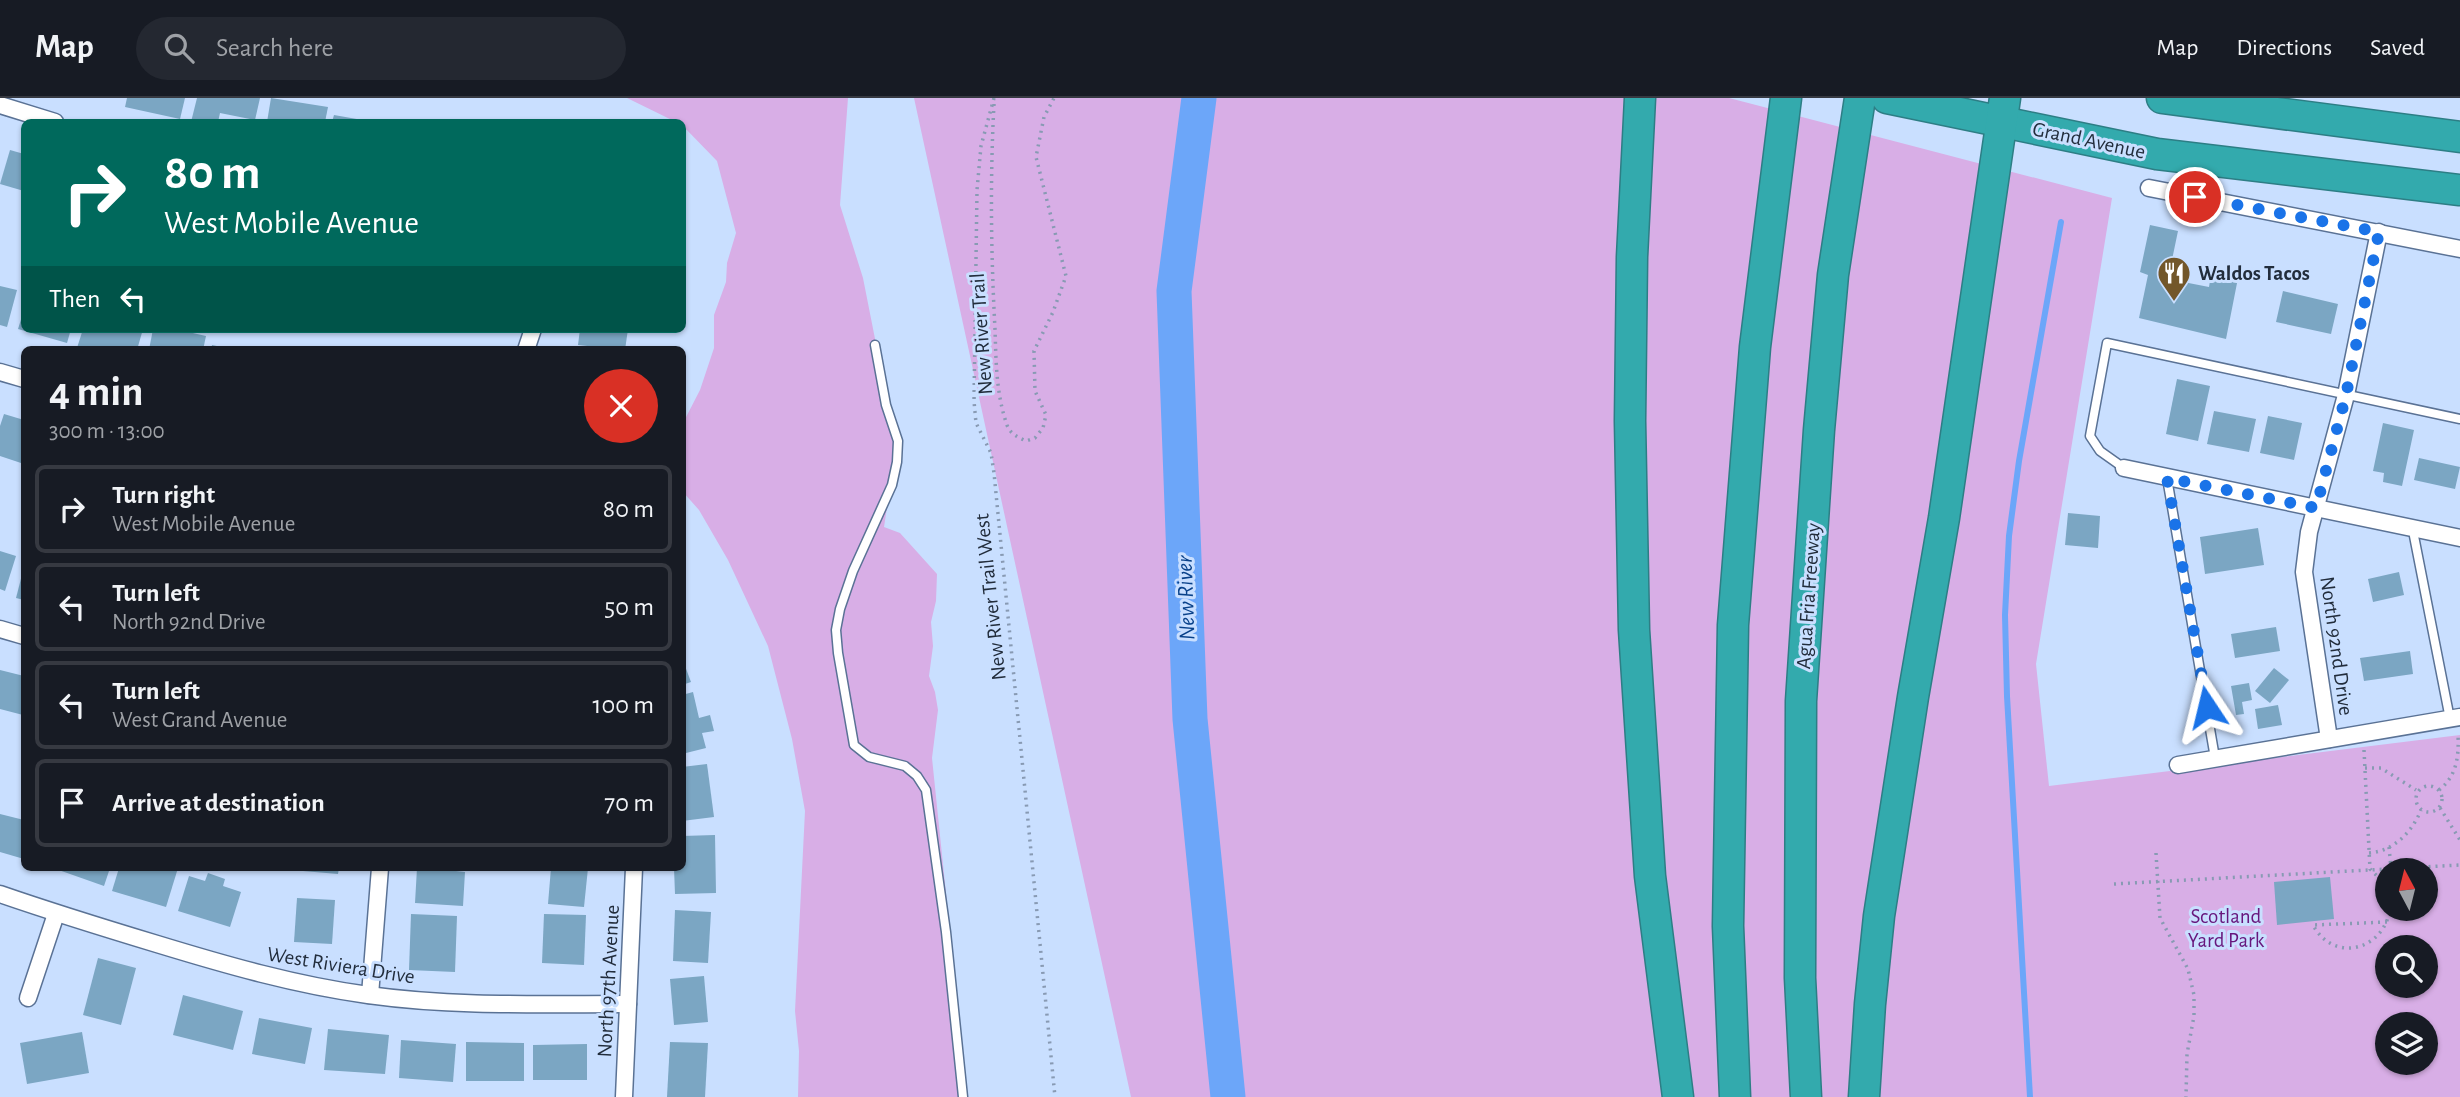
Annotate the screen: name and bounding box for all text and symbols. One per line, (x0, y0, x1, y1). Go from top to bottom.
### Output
search box (136, 17, 626, 80)
icon: search (160, 29, 198, 67)
text: Map (35, 31, 94, 64)
text: Search here (216, 35, 334, 61)
text: Map (2156, 36, 2198, 60)
text: Directions (2236, 36, 2332, 60)
text: Saved (2370, 36, 2425, 60)
street label: Grand Avenue (2031, 118, 2147, 163)
icon: right (49, 147, 140, 238)
text: 80 m (164, 149, 261, 198)
pin (2165, 167, 2225, 227)
icon: arrive (2176, 178, 2214, 216)
text: West Mobile Avenue (164, 207, 419, 239)
restaurant icon: Waldos Tacos (2155, 254, 2193, 303)
place label: Waldos Tacos (2198, 263, 2310, 284)
street label: New River Trail (967, 272, 996, 396)
icon: left (114, 280, 152, 318)
text: Then (49, 286, 100, 312)
button: close (584, 369, 658, 443)
text: 4 min (49, 371, 144, 413)
text: 300 m · 13:00 (49, 420, 165, 443)
text: Turn right (112, 482, 215, 508)
icon: right (53, 490, 91, 528)
text: 80 m (603, 496, 654, 522)
street label: New River Trail West (971, 512, 1010, 681)
text: West Mobile Avenue (112, 513, 295, 536)
street label: Agua Fria Freeway (1793, 522, 1824, 670)
water label: New River (1174, 555, 1199, 641)
street label: North 92nd Drive (2316, 575, 2357, 717)
text: Turn left (112, 580, 200, 606)
icon: left (53, 588, 91, 626)
text: 50 m (604, 594, 654, 620)
text: North 92nd Drive (112, 611, 266, 634)
position arrow (2170, 670, 2244, 744)
text: Turn left (112, 678, 200, 704)
icon: left (53, 686, 91, 724)
text: 100 m (593, 692, 654, 718)
text: West Grand Avenue (112, 709, 287, 732)
icon: arrive (53, 784, 91, 822)
text: Arrive at destination (112, 790, 325, 816)
text: 70 m (604, 790, 654, 816)
north arrow (2375, 858, 2438, 920)
map controls (2375, 858, 2438, 1075)
street label: North 97th Avenue (594, 904, 623, 1058)
park label: Scotland Yard Park (2188, 906, 2265, 951)
button: search (2375, 935, 2438, 998)
street label: West Riviera Drive (266, 943, 416, 988)
button: layers (2375, 1012, 2438, 1075)

